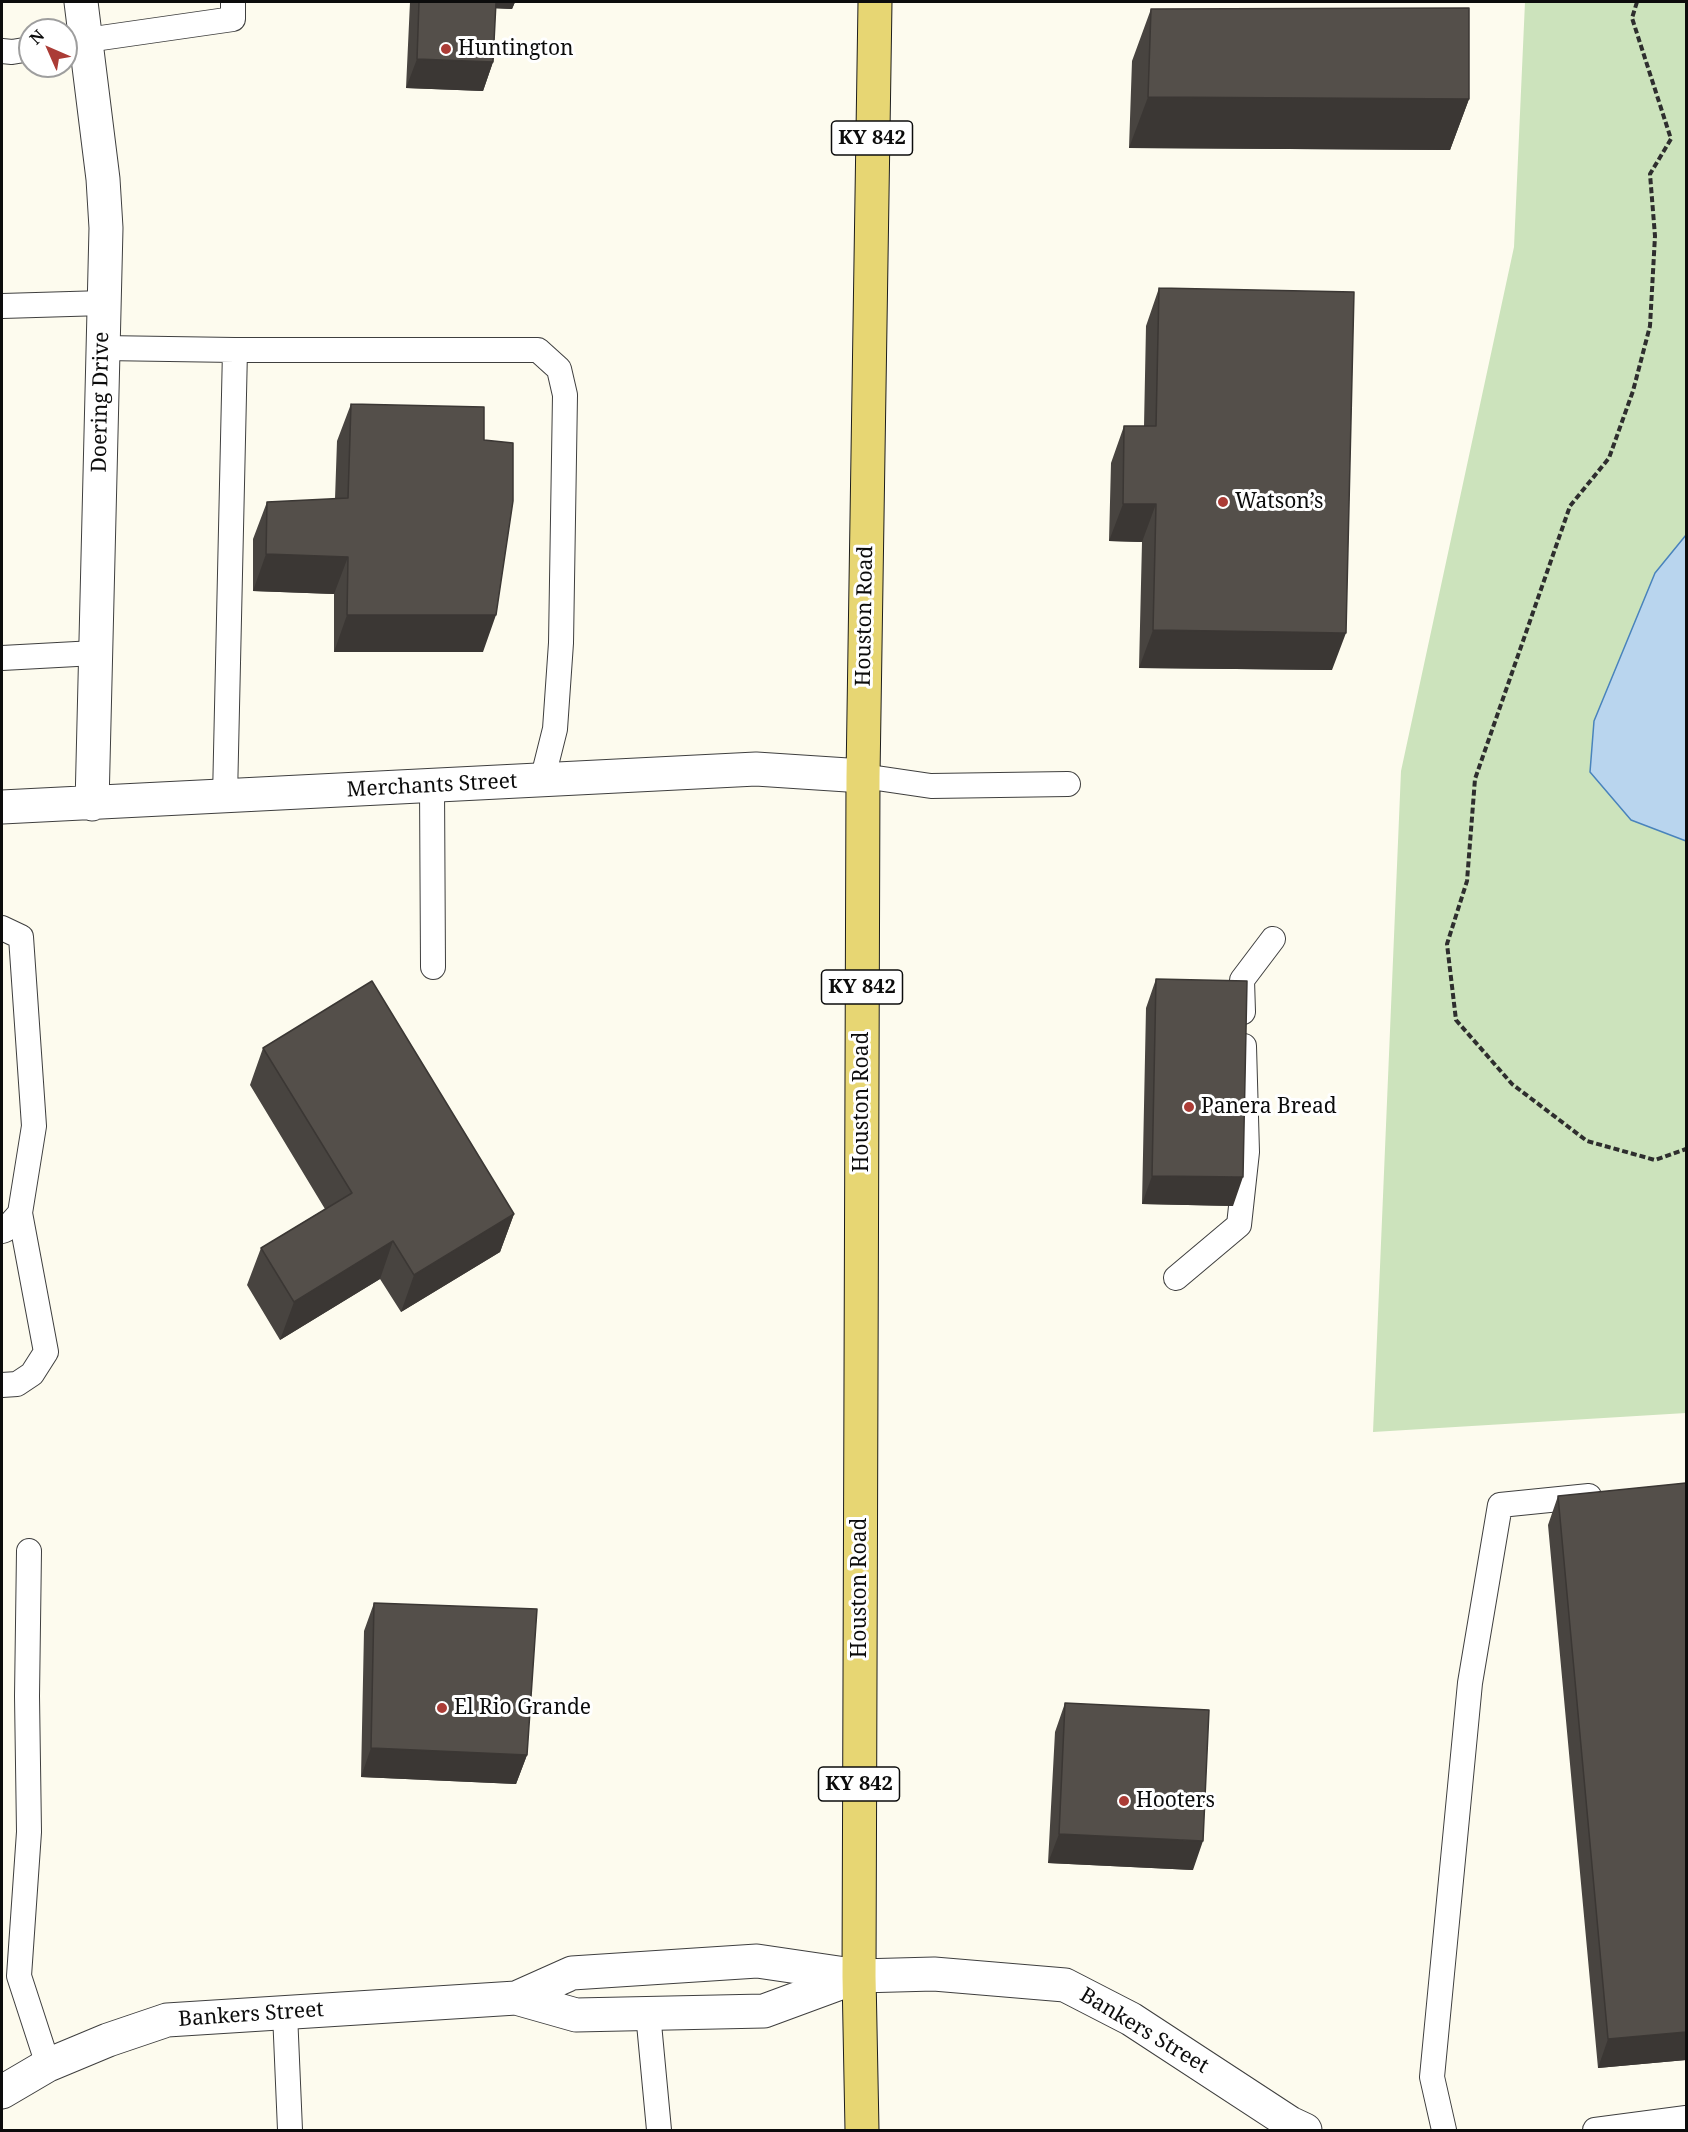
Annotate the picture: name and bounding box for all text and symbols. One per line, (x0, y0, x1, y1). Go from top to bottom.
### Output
north arrow (18, 18, 78, 78)
text: N (24, 24, 49, 49)
place label: Huntington (458, 36, 574, 62)
marker: Huntington (439, 42, 453, 56)
road number: KY 842 (832, 121, 912, 155)
street label: Doering Drive (87, 331, 115, 473)
place label: Watson’s (1235, 489, 1324, 515)
marker: Watson’s (1216, 495, 1230, 509)
street label: Houston Road (851, 545, 879, 687)
street label: Merchants Street (346, 769, 518, 803)
road number: KY 842 (822, 970, 902, 1004)
street label: Houston Road (849, 1032, 875, 1172)
place label: Panera Bread (1201, 1094, 1337, 1120)
marker: Panera Bread (1182, 1100, 1196, 1114)
street label: Houston Road (847, 1518, 873, 1658)
place label: El Rio Grande (454, 1695, 591, 1721)
marker: El Rio Grande (435, 1701, 449, 1715)
road number: KY 842 (818, 1767, 900, 1801)
place label: Hooters (1136, 1788, 1215, 1814)
marker: Hooters (1117, 1794, 1131, 1808)
street label: Bankers Street (1075, 1983, 1213, 2079)
street label: Bankers Street (178, 1997, 324, 2033)

